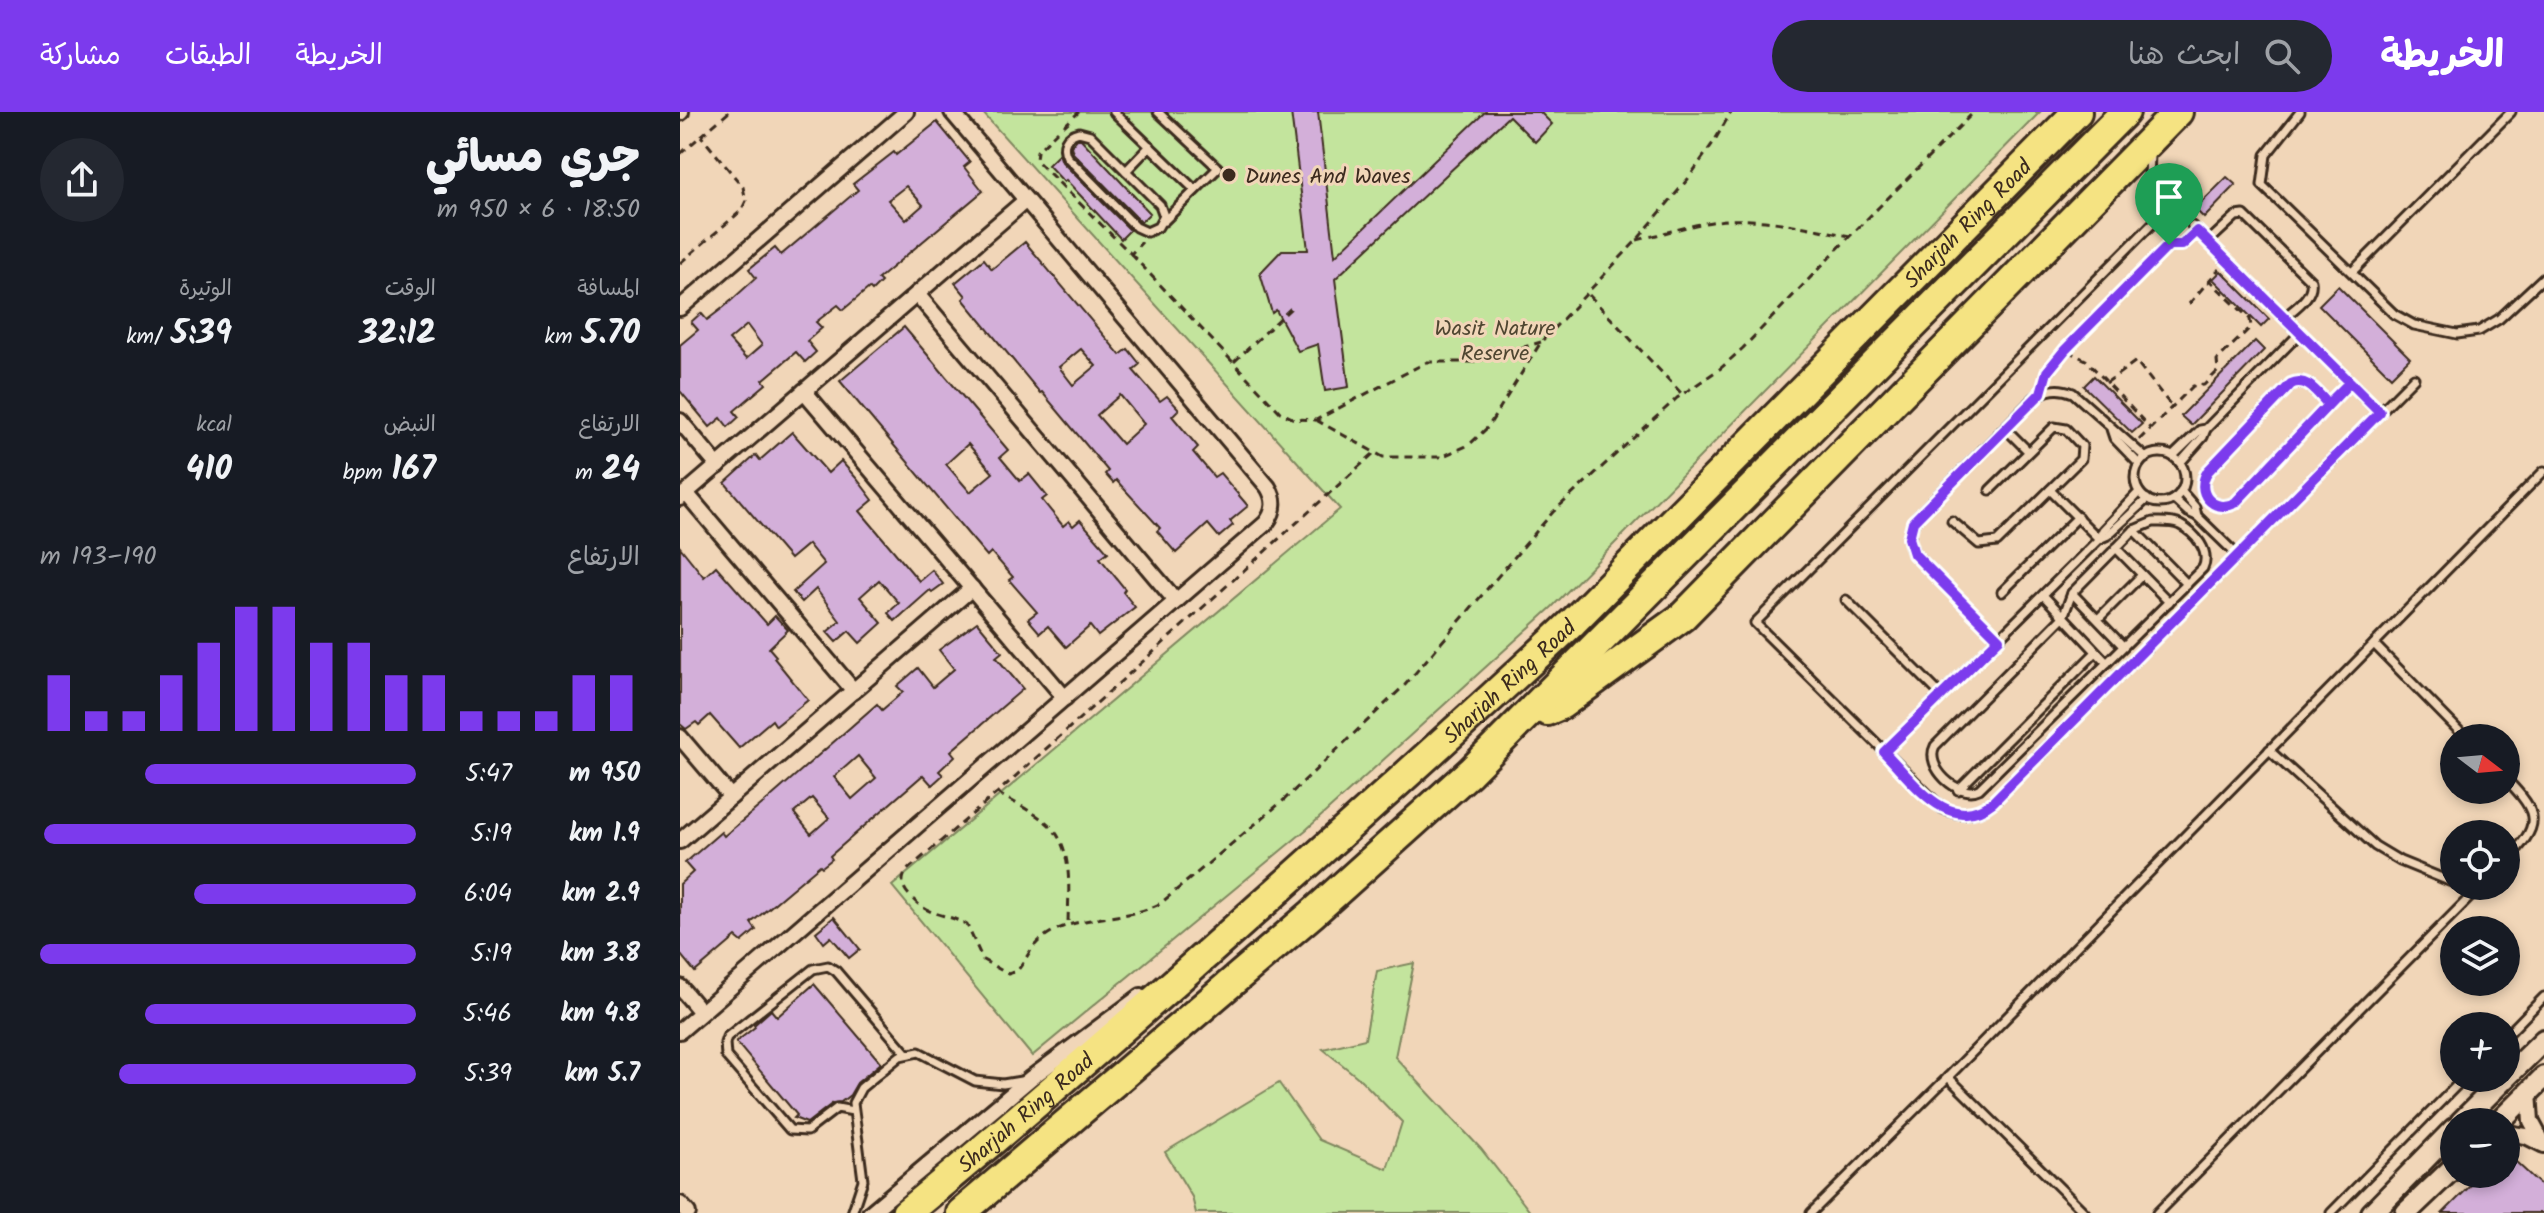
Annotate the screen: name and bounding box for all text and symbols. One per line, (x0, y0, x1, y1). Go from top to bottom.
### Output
search box (1772, 20, 2332, 92)
text: الخريطة (2380, 27, 2504, 87)
text: ابحث هنا (2128, 32, 2240, 80)
text: مشاركة (40, 34, 121, 79)
text: الطبقات (165, 34, 251, 79)
text: الخريطة (295, 34, 383, 79)
icon: search (2260, 34, 2304, 78)
text: جري مسائي (426, 124, 640, 194)
button: share (40, 138, 124, 222)
street label: Sharjah Ring Road (1896, 151, 2042, 298)
place label: Dunes And Waves (1245, 160, 1411, 195)
pin (2135, 163, 2203, 245)
marker: Dunes And Waves (1220, 166, 1238, 184)
icon: arrive (2147, 175, 2191, 219)
text: 18:50 · 6 × 950 m (437, 189, 640, 231)
text: الوتيرة (179, 272, 232, 307)
text: الوقت (385, 272, 436, 307)
text: المسافة (577, 272, 640, 307)
text: 5:39 (171, 307, 232, 361)
text: 32:12 (359, 307, 436, 361)
text: 5.70 (581, 307, 640, 361)
park label: Wasit Nature Reserve (1435, 312, 1556, 372)
text: /km (126, 320, 171, 355)
text: km (545, 320, 581, 355)
text: kcal (196, 408, 232, 443)
text: النبض (383, 408, 436, 443)
text: الارتفاع (578, 408, 640, 443)
text: 410 (186, 443, 232, 497)
text: 167 (391, 443, 436, 497)
text: 24 (602, 443, 640, 497)
text: bpm (343, 456, 391, 491)
text: m (575, 456, 602, 491)
text: 190–193 m (40, 536, 157, 578)
text: الارتفاع (567, 537, 640, 579)
street label: Sharjah Ring Road (1436, 612, 1586, 754)
north arrow (2440, 724, 2520, 804)
map controls (2440, 724, 2520, 1188)
text: 5:47 (465, 753, 512, 795)
text: 950 m (569, 753, 640, 795)
text: 5:19 (471, 813, 512, 855)
text: 1.9 km (569, 813, 640, 855)
button: locate (2440, 820, 2520, 900)
text: 6:04 (464, 873, 512, 915)
text: 2.9 km (561, 873, 640, 915)
button: layers (2440, 916, 2520, 996)
text: 5:19 (471, 933, 512, 975)
text: 3.8 km (560, 933, 640, 975)
text: 5:46 (463, 993, 512, 1035)
text: 4.8 km (560, 993, 640, 1035)
button: + (2440, 1012, 2520, 1092)
street label: Sharjah Ring Road (951, 1045, 1104, 1183)
text: 5:39 (464, 1053, 512, 1095)
text: 5.7 km (564, 1053, 640, 1095)
button: − (2440, 1108, 2520, 1188)

